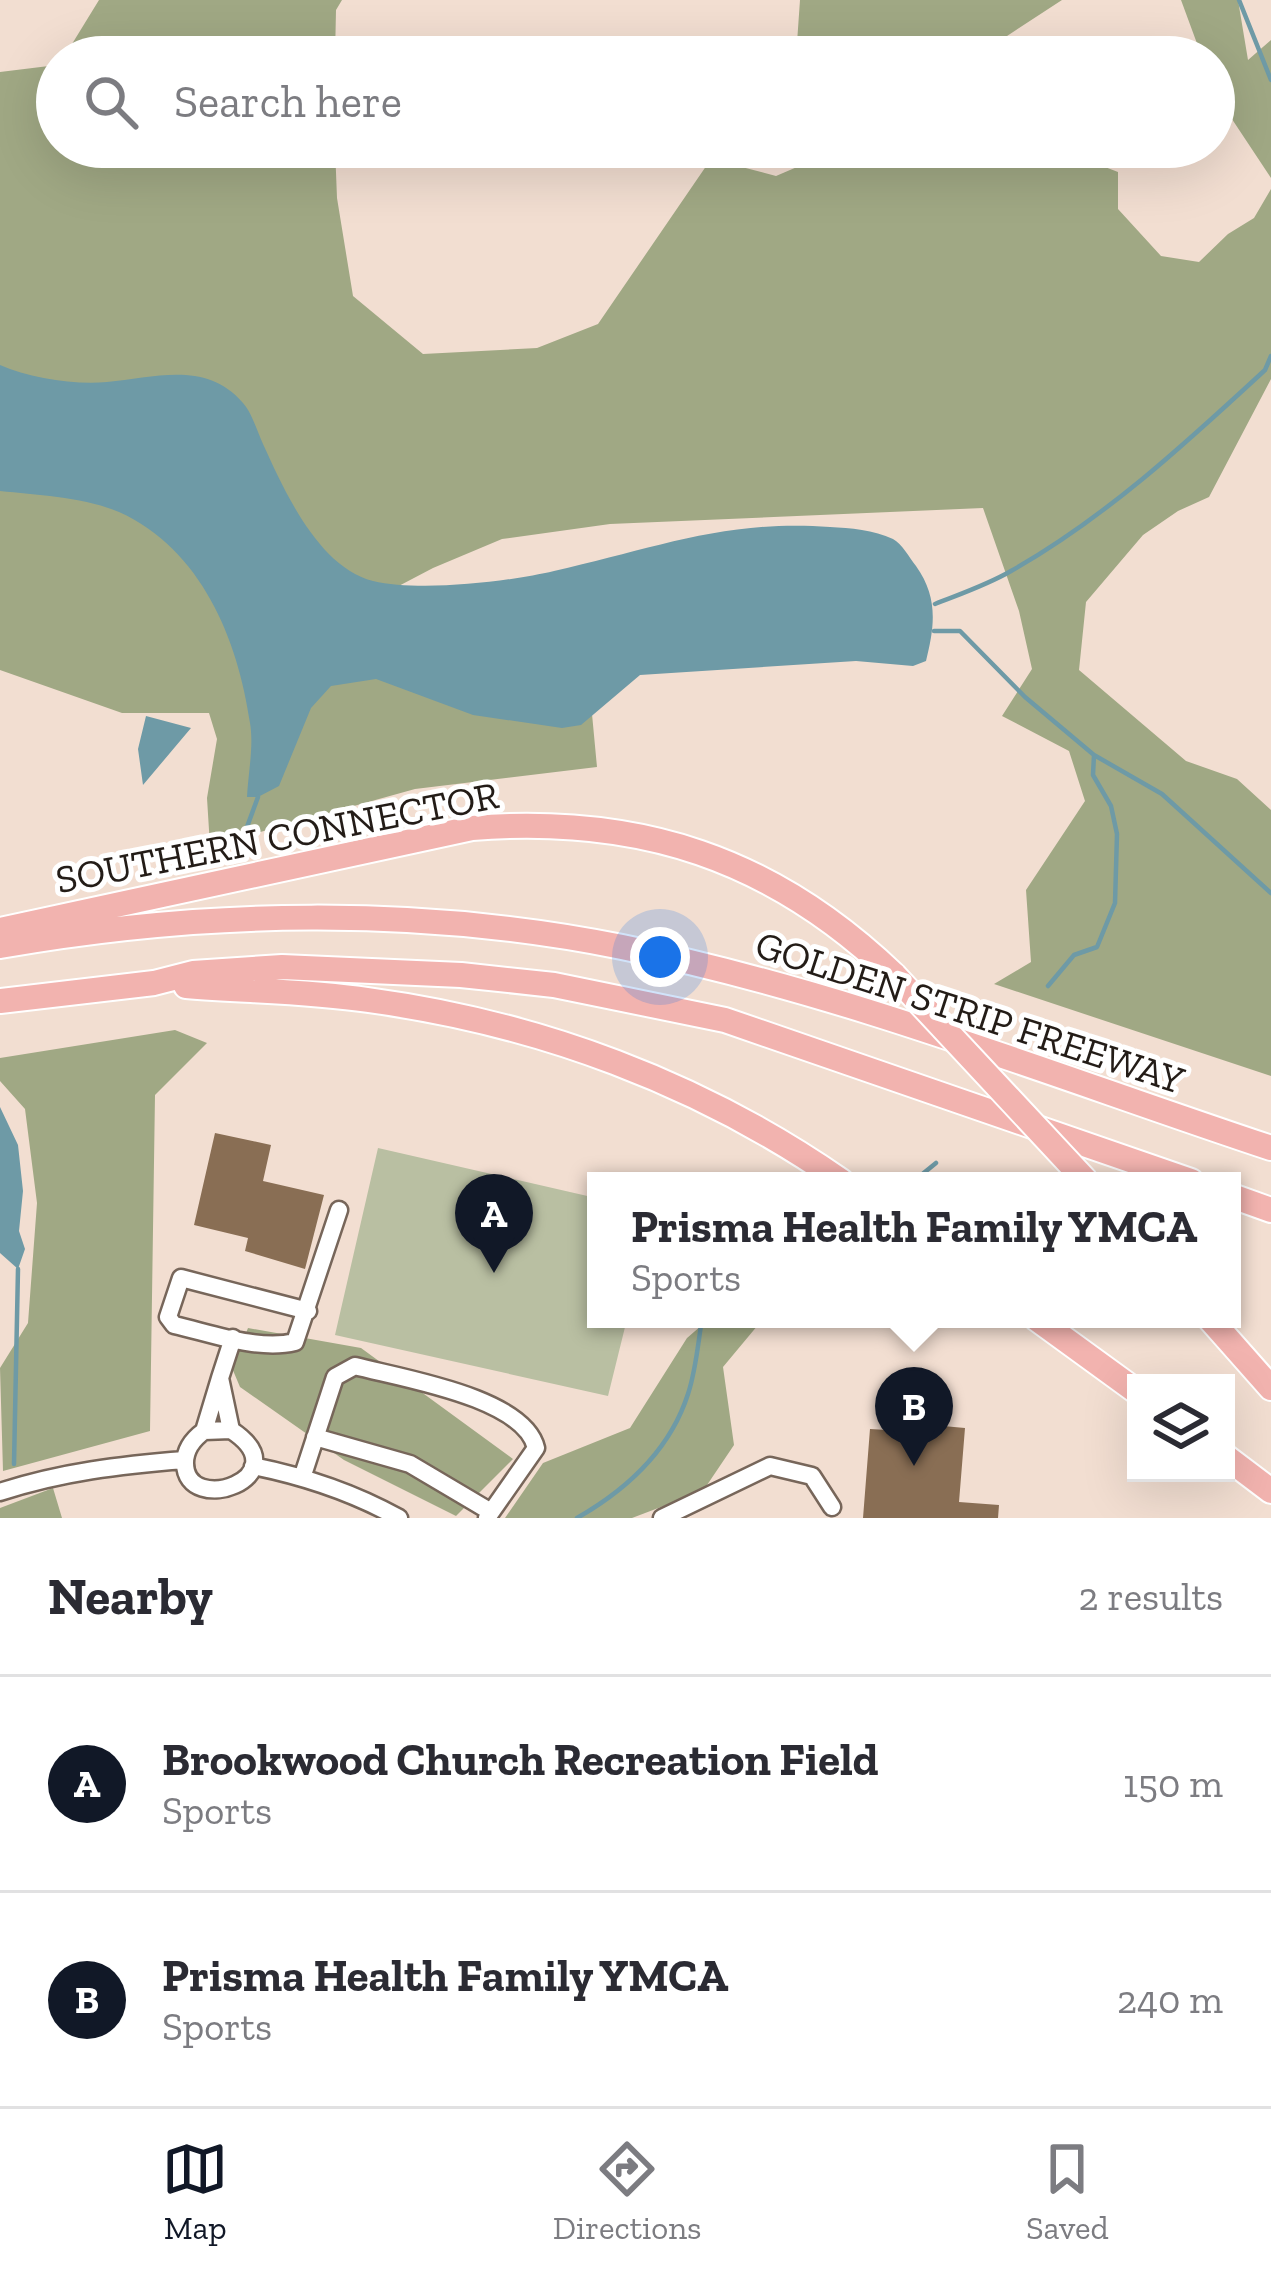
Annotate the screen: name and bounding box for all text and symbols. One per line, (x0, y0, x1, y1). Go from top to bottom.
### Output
search box (36, 36, 1235, 168)
icon: search (78, 69, 144, 135)
text: Search here (174, 75, 402, 129)
street label: SOUTHERN CONNECTOR (52, 771, 502, 903)
street label: GOLDEN STRIP FREEWAY (750, 920, 1190, 1104)
your location (630, 927, 690, 987)
popup (587, 1172, 1241, 1328)
pin: A (455, 1174, 533, 1273)
text: Prisma Health Family YMCA (631, 1200, 1197, 1254)
text: Sports (631, 1254, 741, 1301)
pin: B (875, 1367, 953, 1466)
map controls (1127, 1374, 1235, 1482)
button: layers (1127, 1374, 1235, 1482)
text: Nearby (48, 1566, 213, 1627)
text: 2 results (1078, 1573, 1223, 1620)
text: Brookwood Church Recreation Field (162, 1733, 878, 1787)
text: A (74, 1760, 100, 1807)
text: 150 m (1123, 1760, 1223, 1807)
text: Sports (162, 1787, 272, 1834)
text: Prisma Health Family YMCA (162, 1949, 728, 2003)
text: B (75, 1976, 99, 2023)
text: 240 m (1117, 1976, 1223, 2023)
text: Sports (162, 2003, 272, 2050)
tab: Map (162, 2136, 228, 2247)
tab: Directions (553, 2136, 702, 2247)
tab: Saved (1026, 2136, 1109, 2247)

